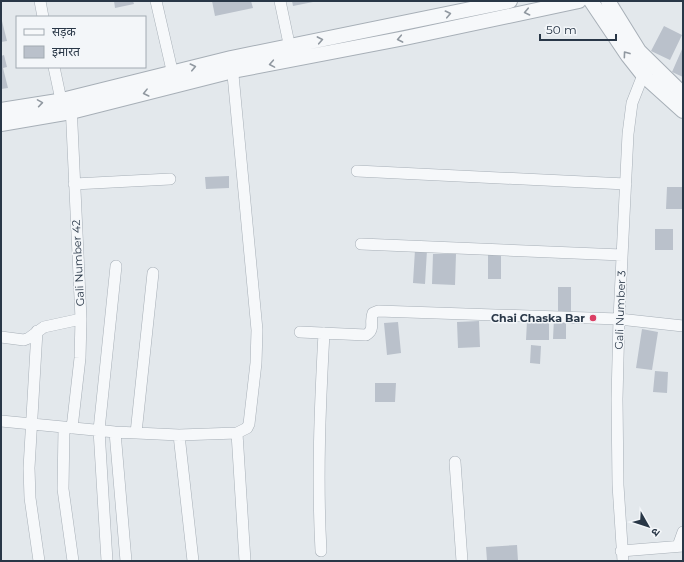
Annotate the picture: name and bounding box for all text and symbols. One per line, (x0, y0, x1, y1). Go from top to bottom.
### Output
one-way arrow (524, 8, 530, 16)
one-way arrow (445, 11, 451, 19)
legend (16, 16, 146, 68)
scale bar (540, 16, 616, 42)
text: 50 m (546, 22, 577, 37)
text: सड़क (52, 24, 77, 39)
one-way arrow (397, 34, 403, 43)
one-way arrow (317, 36, 323, 45)
text: इमारत (52, 44, 81, 59)
one-way arrow (624, 51, 631, 58)
one-way arrow (269, 59, 275, 67)
one-way arrow (190, 63, 196, 71)
one-way arrow (143, 89, 149, 97)
one-way arrow (36, 100, 43, 108)
street label: Gali Number 42 (69, 219, 87, 307)
street label: Gali Number 3 (612, 270, 628, 350)
place label: Chai Chaska Bar (491, 311, 585, 325)
marker: Chai Chaska Bar (588, 313, 598, 323)
north arrow (628, 506, 668, 546)
text: उ (648, 525, 663, 540)

